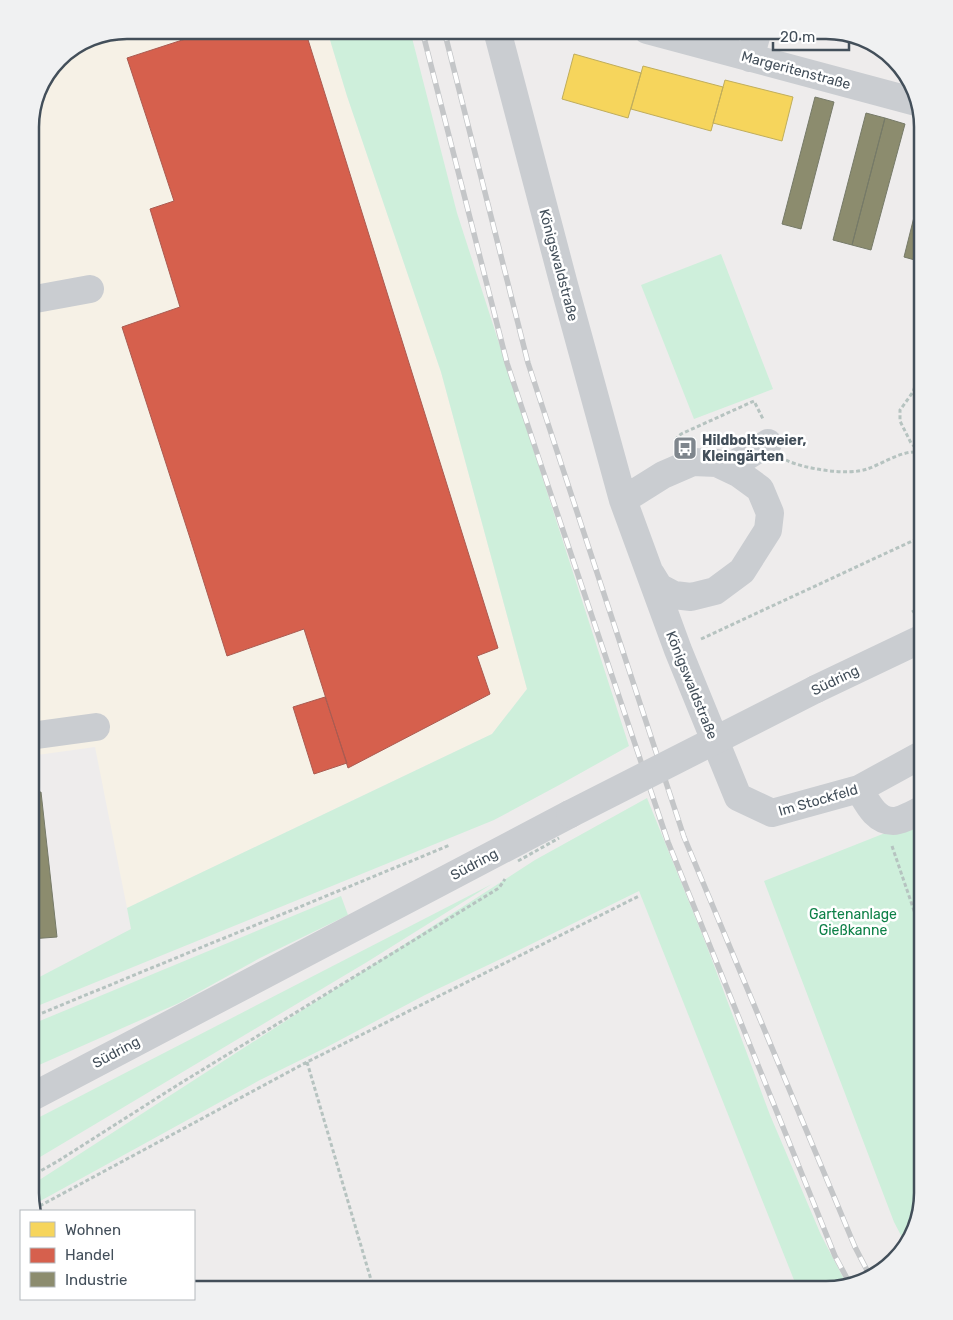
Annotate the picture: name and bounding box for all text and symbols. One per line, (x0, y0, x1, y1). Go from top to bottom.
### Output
scale bar (773, 20, 849, 52)
text: 20 m (780, 28, 815, 46)
street label: Margeritenstraße (739, 48, 852, 93)
street label: Königswaldstraße (535, 207, 582, 323)
place label: Hildboltsweier, Kleingärten (702, 432, 806, 465)
bus stop icon: Hildboltsweier, Kleingärten (672, 435, 698, 461)
street label: Königswaldstraße (662, 629, 721, 742)
street label: Südring (809, 662, 862, 699)
street label: Im Stockfeld (777, 781, 860, 820)
street label: Südring (448, 845, 501, 884)
park label: Gartenanlage Gießkanne (809, 906, 897, 939)
street label: Südring (90, 1033, 143, 1072)
legend (20, 1210, 195, 1300)
text: Wohnen (65, 1221, 121, 1239)
text: Handel (65, 1246, 114, 1264)
text: Industrie (65, 1271, 127, 1289)

